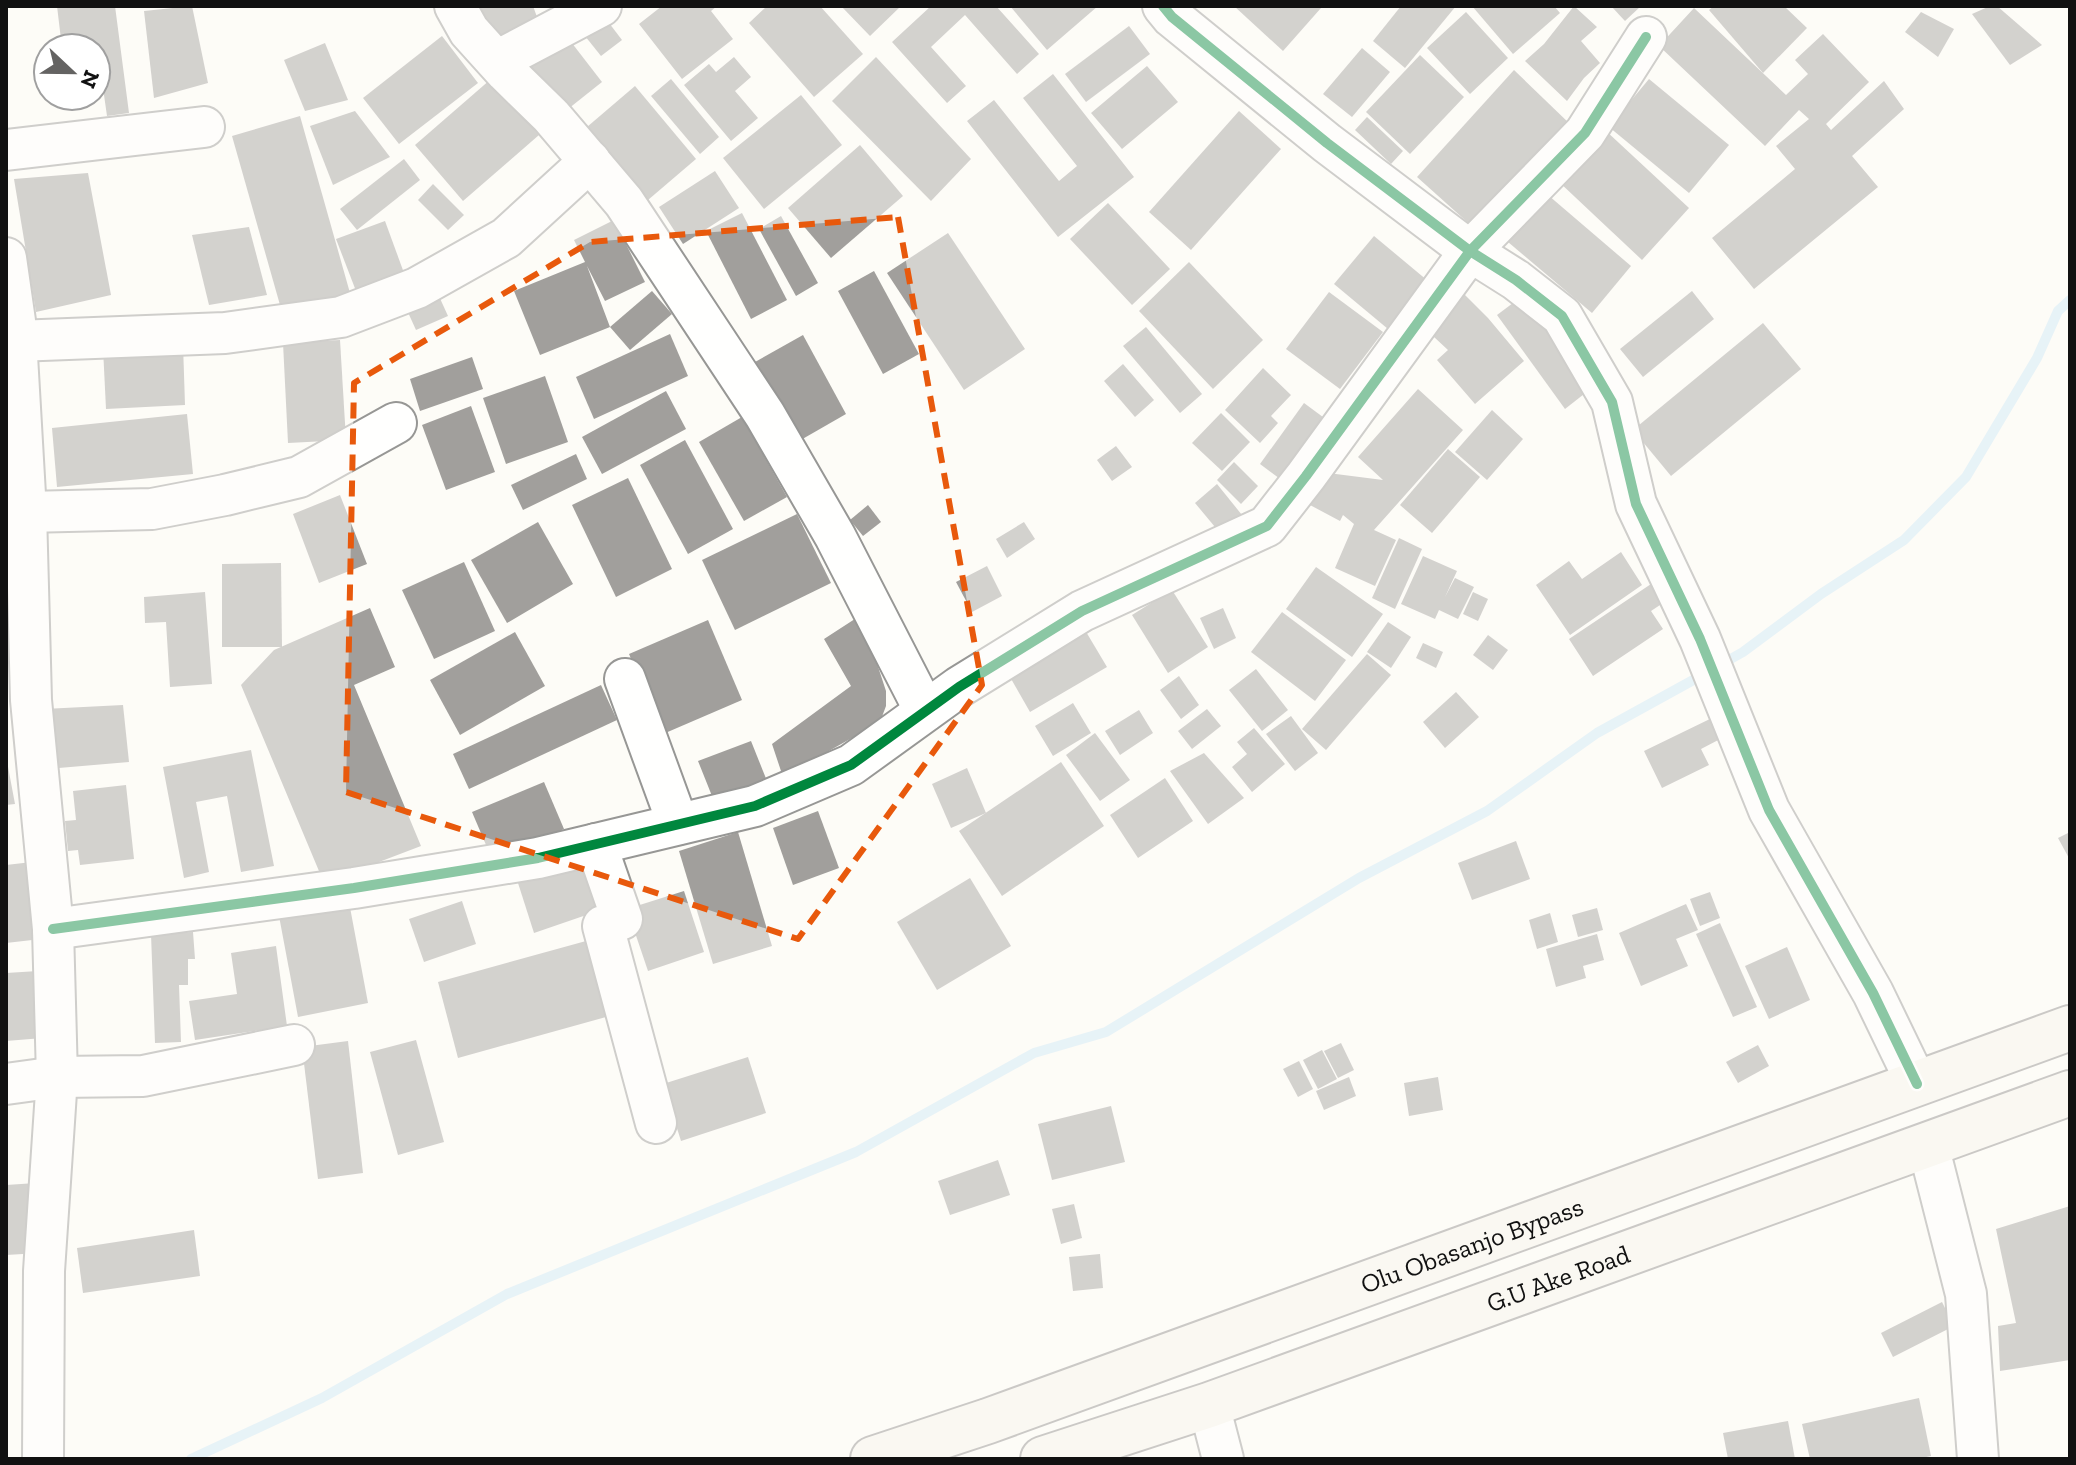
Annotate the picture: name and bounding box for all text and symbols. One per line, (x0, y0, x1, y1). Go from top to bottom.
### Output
north arrow (32, 32, 112, 112)
text: N (74, 66, 106, 92)
street label: Olu Obasanjo Bypass (1356, 1190, 1588, 1300)
street label: G.U Ake Road (1482, 1238, 1634, 1319)

